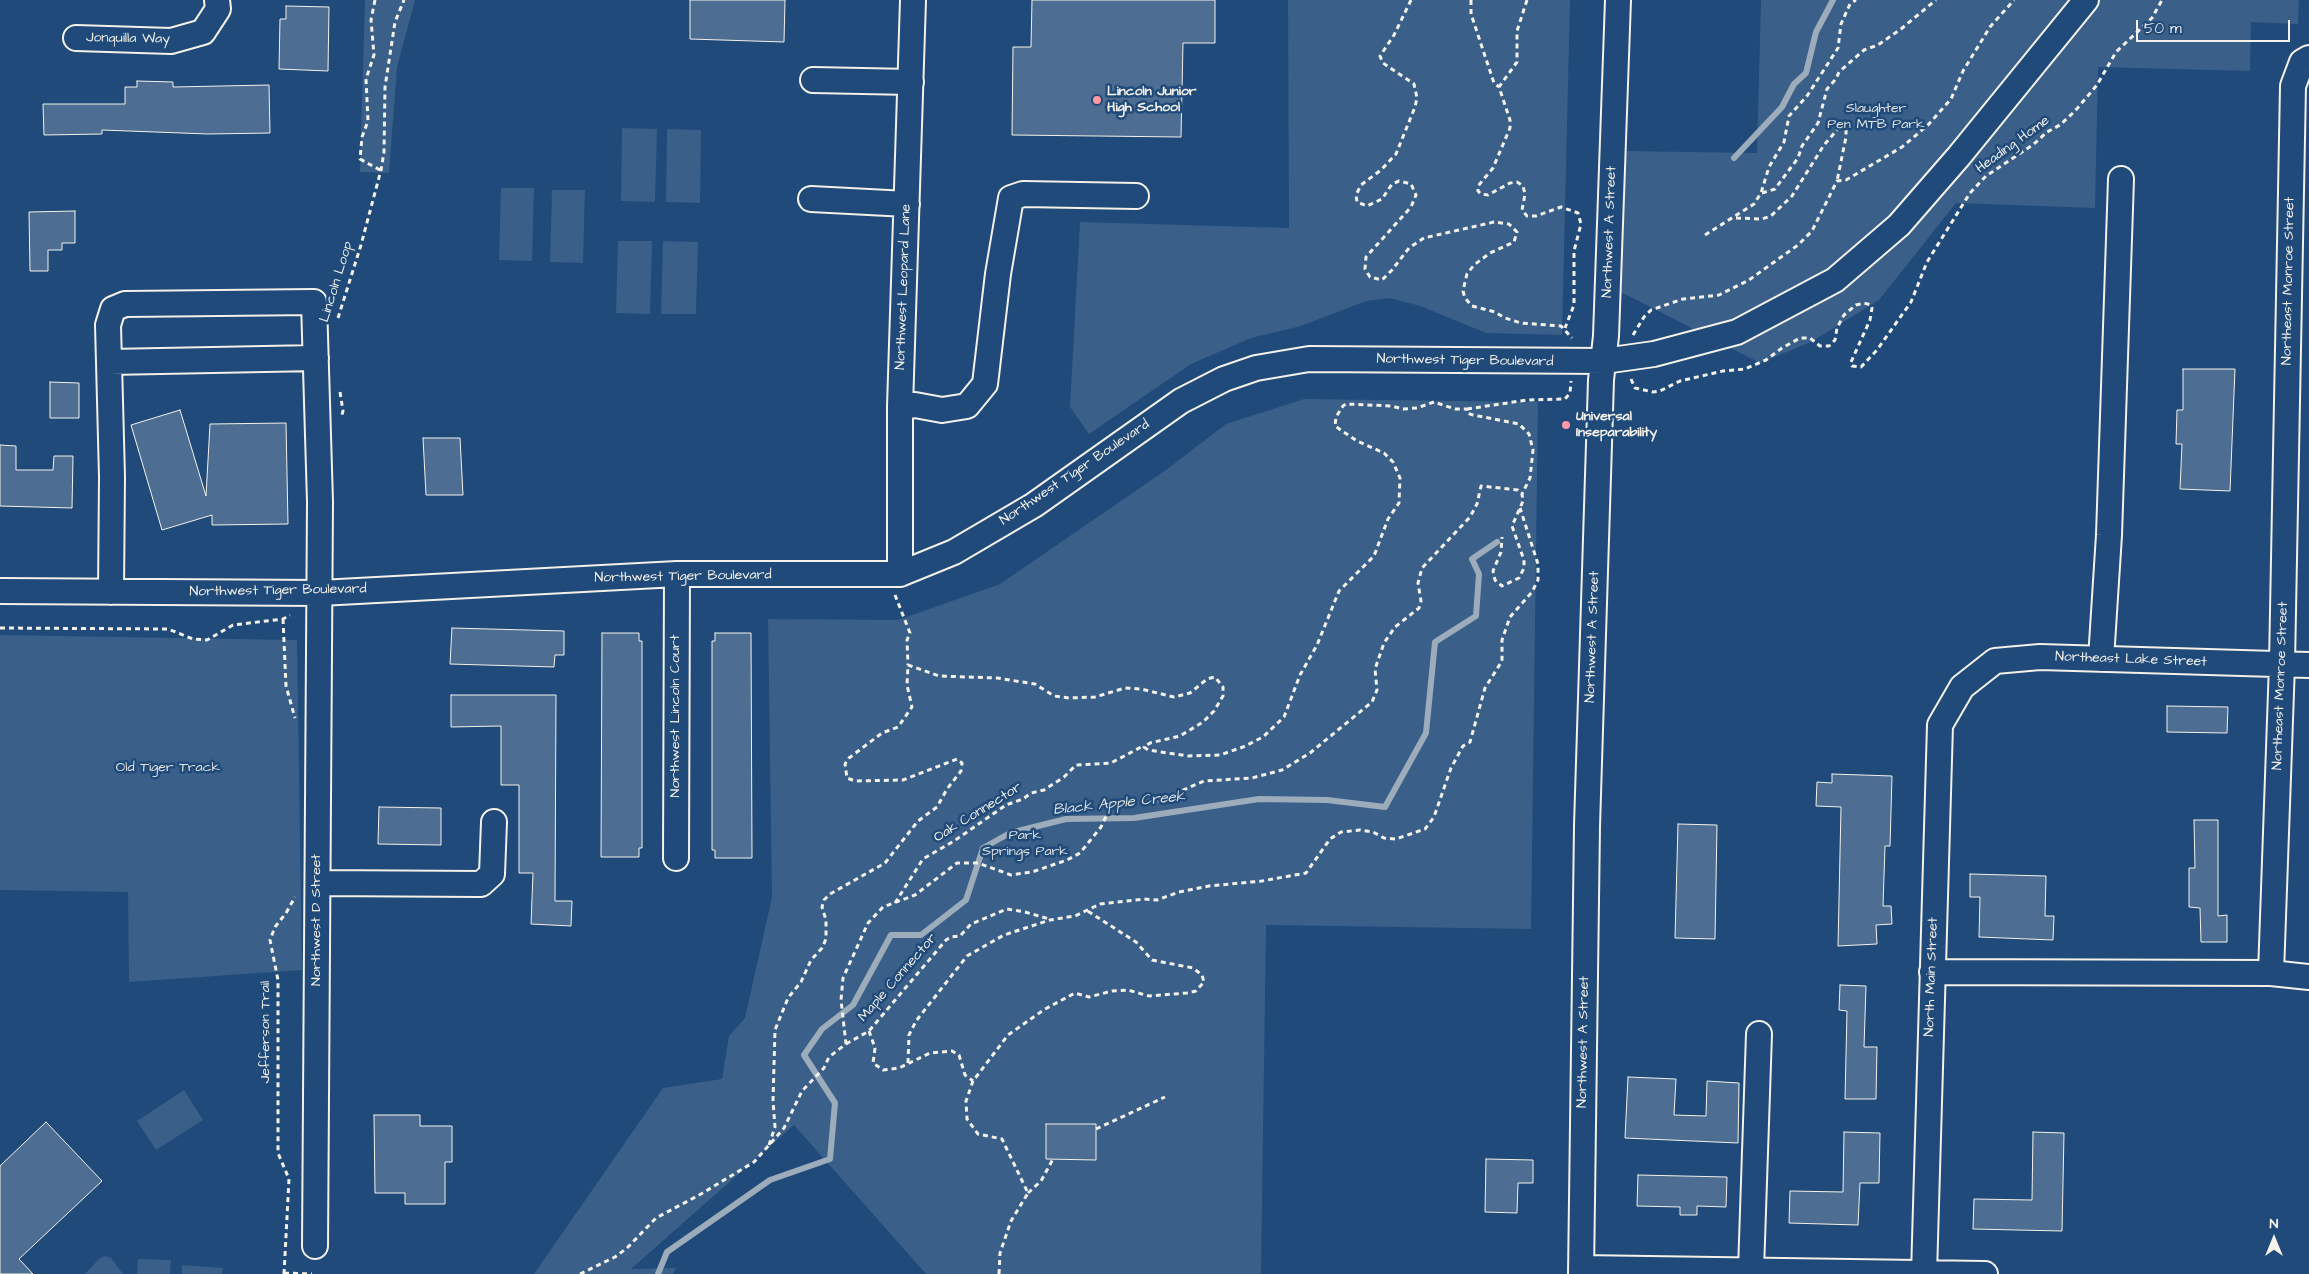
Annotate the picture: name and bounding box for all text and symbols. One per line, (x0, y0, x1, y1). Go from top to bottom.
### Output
scale bar (2139, 10, 2293, 42)
text: 50 m (2144, 18, 2182, 39)
street label: Jonquilla Way (86, 30, 170, 48)
place label: Lincoln Junior High School (1107, 84, 1197, 116)
marker: Lincoln Junior High School (1091, 94, 1103, 106)
park label: Slaughter Pen MTB Park (1827, 101, 1925, 134)
street label: Heading Home (1973, 113, 2053, 177)
street label: Northwest A Street (1599, 166, 1621, 298)
street label: Northeast Monroe Street (2279, 197, 2299, 365)
street label: Northwest Leopard Lane (893, 204, 915, 370)
street label: Lincoln Loop (317, 240, 357, 324)
street label: Northwest Tiger Boulevard (1376, 351, 1554, 371)
place label: Universal Inseparability (1576, 409, 1657, 442)
street label: Northwest Tiger Boulevard (997, 417, 1153, 529)
marker: Universal Inseparability (1560, 419, 1572, 431)
street label: Northwest Tiger Boulevard (594, 567, 772, 587)
street label: Northwest A Street (1582, 571, 1604, 703)
street label: Northwest Tiger Boulevard (189, 581, 367, 601)
street label: Northeast Monroe Street (2270, 602, 2292, 770)
street label: Northwest Lincoln Court (668, 635, 684, 797)
street label: Northeast Lake Street (2055, 649, 2207, 671)
park label: Old Tiger Track (116, 760, 220, 776)
street label: Oak Connector (931, 779, 1025, 847)
water label: Black Apple Creek (1052, 788, 1186, 820)
park label: Park Springs Park (982, 828, 1068, 860)
street label: Northwest D Street (309, 854, 325, 986)
street label: North Main Street (1922, 917, 1942, 1037)
street label: Maple Connector (855, 930, 941, 1026)
street label: Northwest A Street (1574, 976, 1594, 1108)
street label: Jefferson Trail (258, 981, 274, 1083)
north arrow (2249, 1214, 2299, 1264)
text: N (2270, 1214, 2278, 1234)

